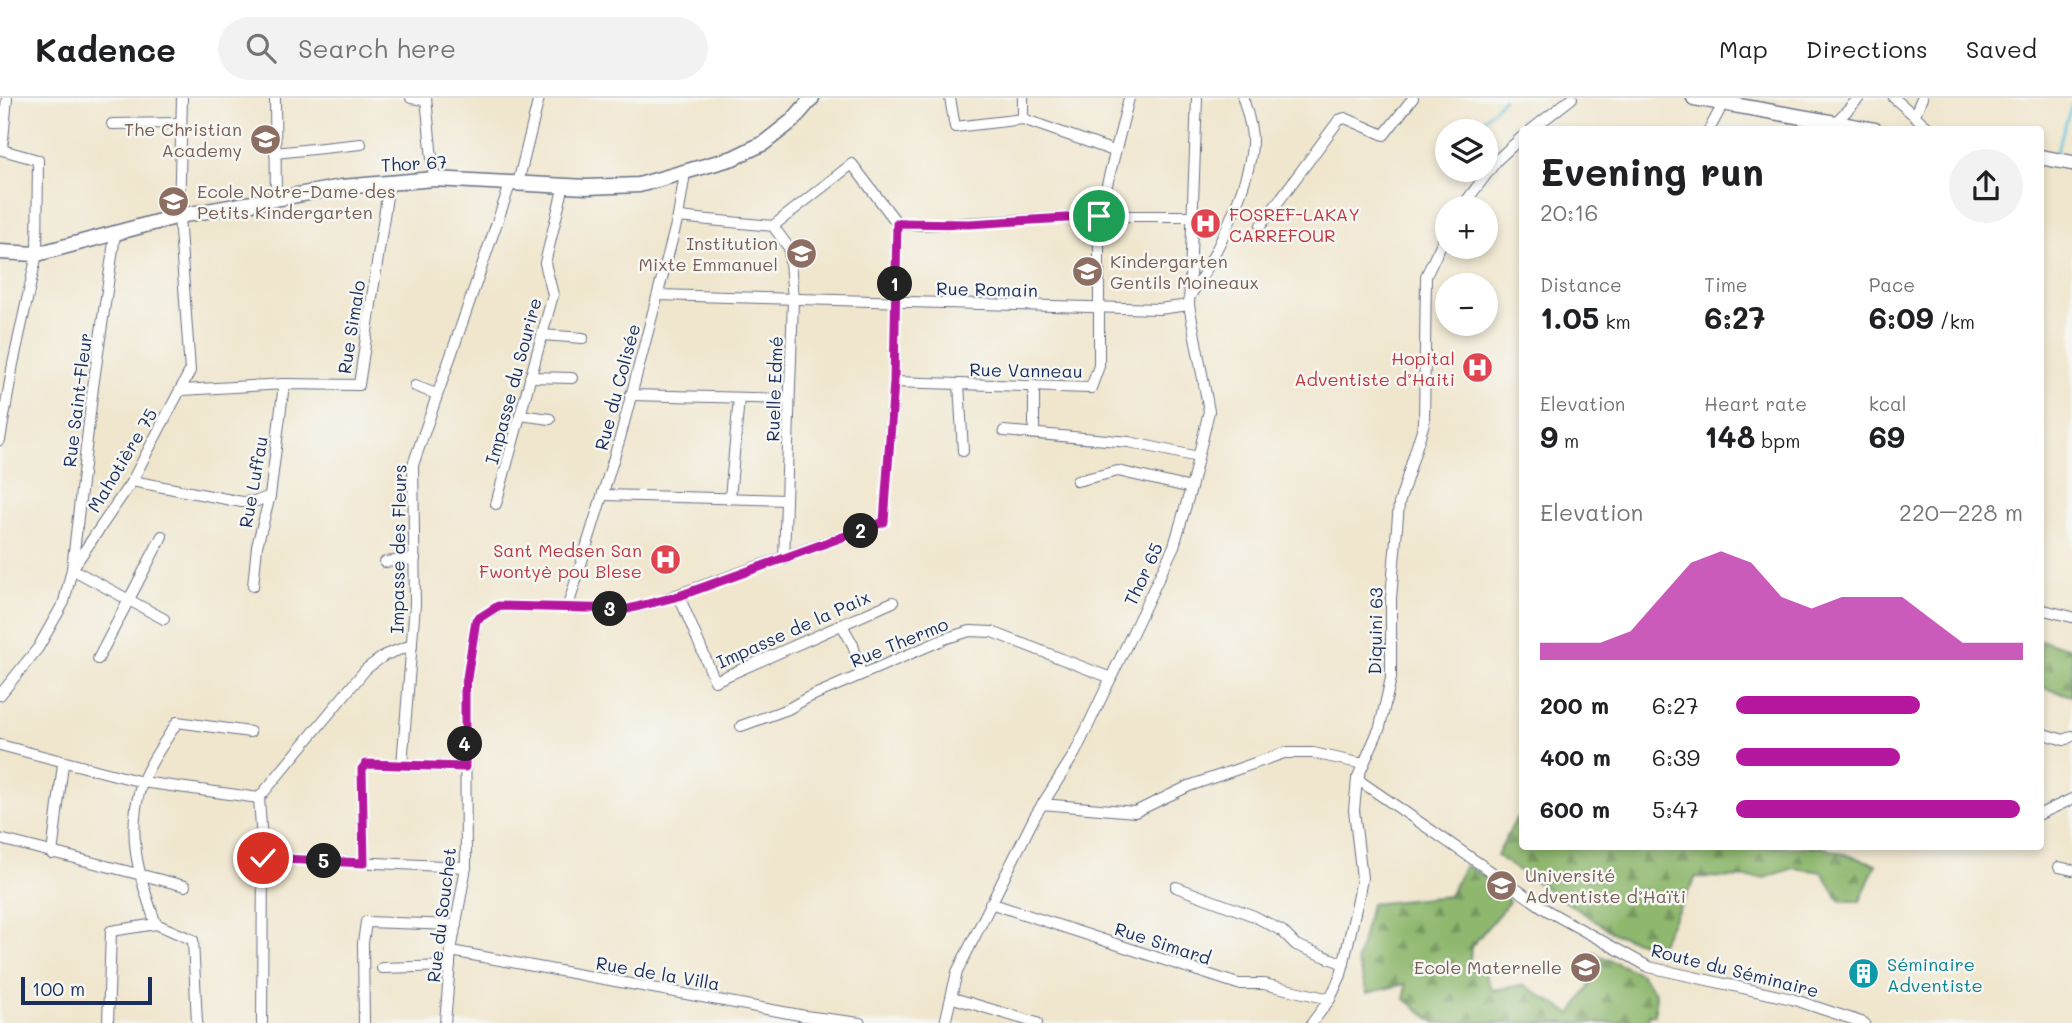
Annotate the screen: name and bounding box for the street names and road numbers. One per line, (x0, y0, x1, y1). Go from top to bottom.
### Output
street label: Thor 67 (380, 149, 448, 177)
street label: Rue Romain (936, 276, 1038, 302)
street label: Rue Simalo (332, 278, 370, 376)
street label: Impasse du Sourire (479, 295, 547, 467)
street label: Rue du Colisée (589, 321, 645, 453)
street label: Rue Saint-Fleur (57, 331, 97, 469)
street label: Ruelle Edmé (760, 336, 788, 442)
street label: Rue Vanneau (969, 357, 1083, 383)
street label: Mahotière 75 (81, 404, 163, 516)
street label: Rue Luffau (233, 434, 273, 530)
street label: Impasse des Fleurs (385, 464, 411, 634)
street label: Thor 65 (1118, 539, 1168, 609)
street label: Impasse de la Paix (712, 584, 874, 674)
street label: Diquini 63 (1362, 587, 1388, 675)
street label: Rue Thermo (846, 611, 952, 673)
street label: Rue du Souchet (421, 846, 461, 984)
street label: Rue Simard (1112, 916, 1214, 970)
street label: Route du Séminaire (1649, 938, 1821, 1002)
street label: Rue de la Villa (594, 950, 722, 996)

